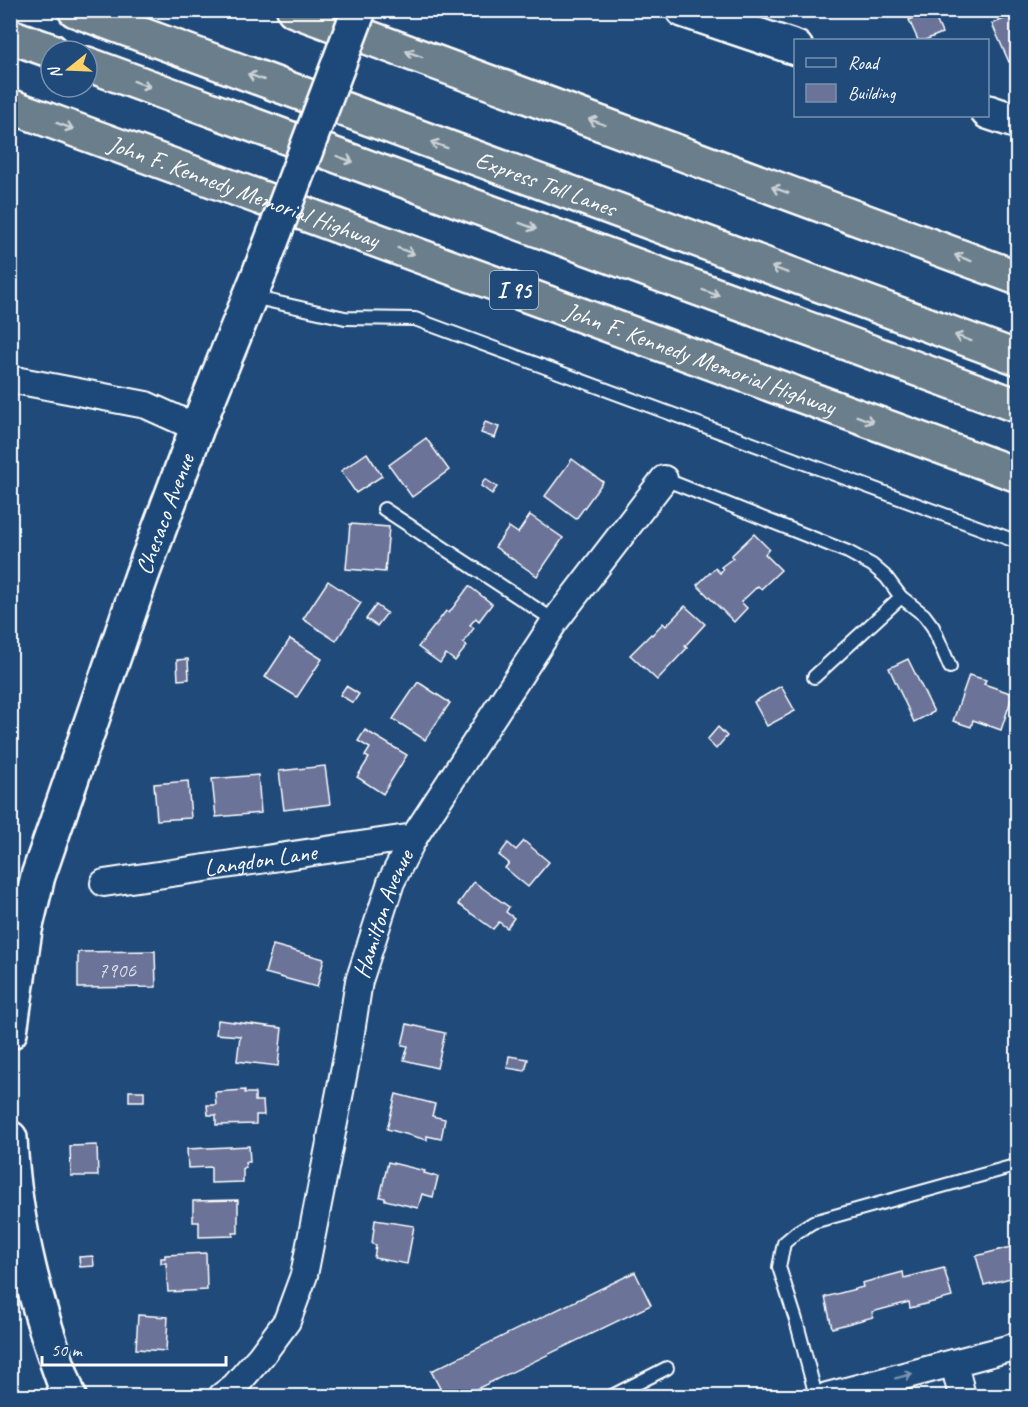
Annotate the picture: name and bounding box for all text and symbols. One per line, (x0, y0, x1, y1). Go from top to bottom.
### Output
north arrow (39, 39, 99, 99)
legend (794, 39, 989, 117)
one-way arrow (405, 48, 424, 59)
text: Road (848, 52, 881, 74)
text: N (44, 63, 67, 81)
one-way arrow (247, 71, 266, 82)
one-way arrow (132, 79, 151, 90)
text: Building (848, 82, 897, 104)
one-way arrow (588, 116, 607, 127)
one-way arrow (56, 121, 74, 132)
street label: John F. Kennedy Memorial Highway (103, 128, 385, 255)
one-way arrow (430, 138, 449, 149)
street label: Express Toll Lanes (472, 144, 622, 224)
one-way arrow (335, 154, 354, 165)
one-way arrow (771, 184, 790, 195)
one-way arrow (518, 221, 537, 232)
one-way arrow (396, 246, 415, 257)
one-way arrow (954, 251, 972, 262)
one-way arrow (771, 264, 789, 275)
road number: I 95 (490, 271, 538, 309)
one-way arrow (701, 289, 720, 300)
street label: John F. Kennedy Memorial Highway (560, 295, 841, 423)
one-way arrow (954, 331, 972, 342)
one-way arrow (855, 415, 874, 426)
street label: Chesaco Avenue (129, 448, 202, 579)
street label: Langdon Lane (202, 836, 321, 883)
street label: Hamilton Avenue (346, 843, 421, 982)
house number: 7906 (98, 957, 136, 983)
scale bar (42, 1329, 226, 1367)
text: 50 m (51, 1339, 84, 1361)
one-way arrow (894, 1370, 913, 1381)

